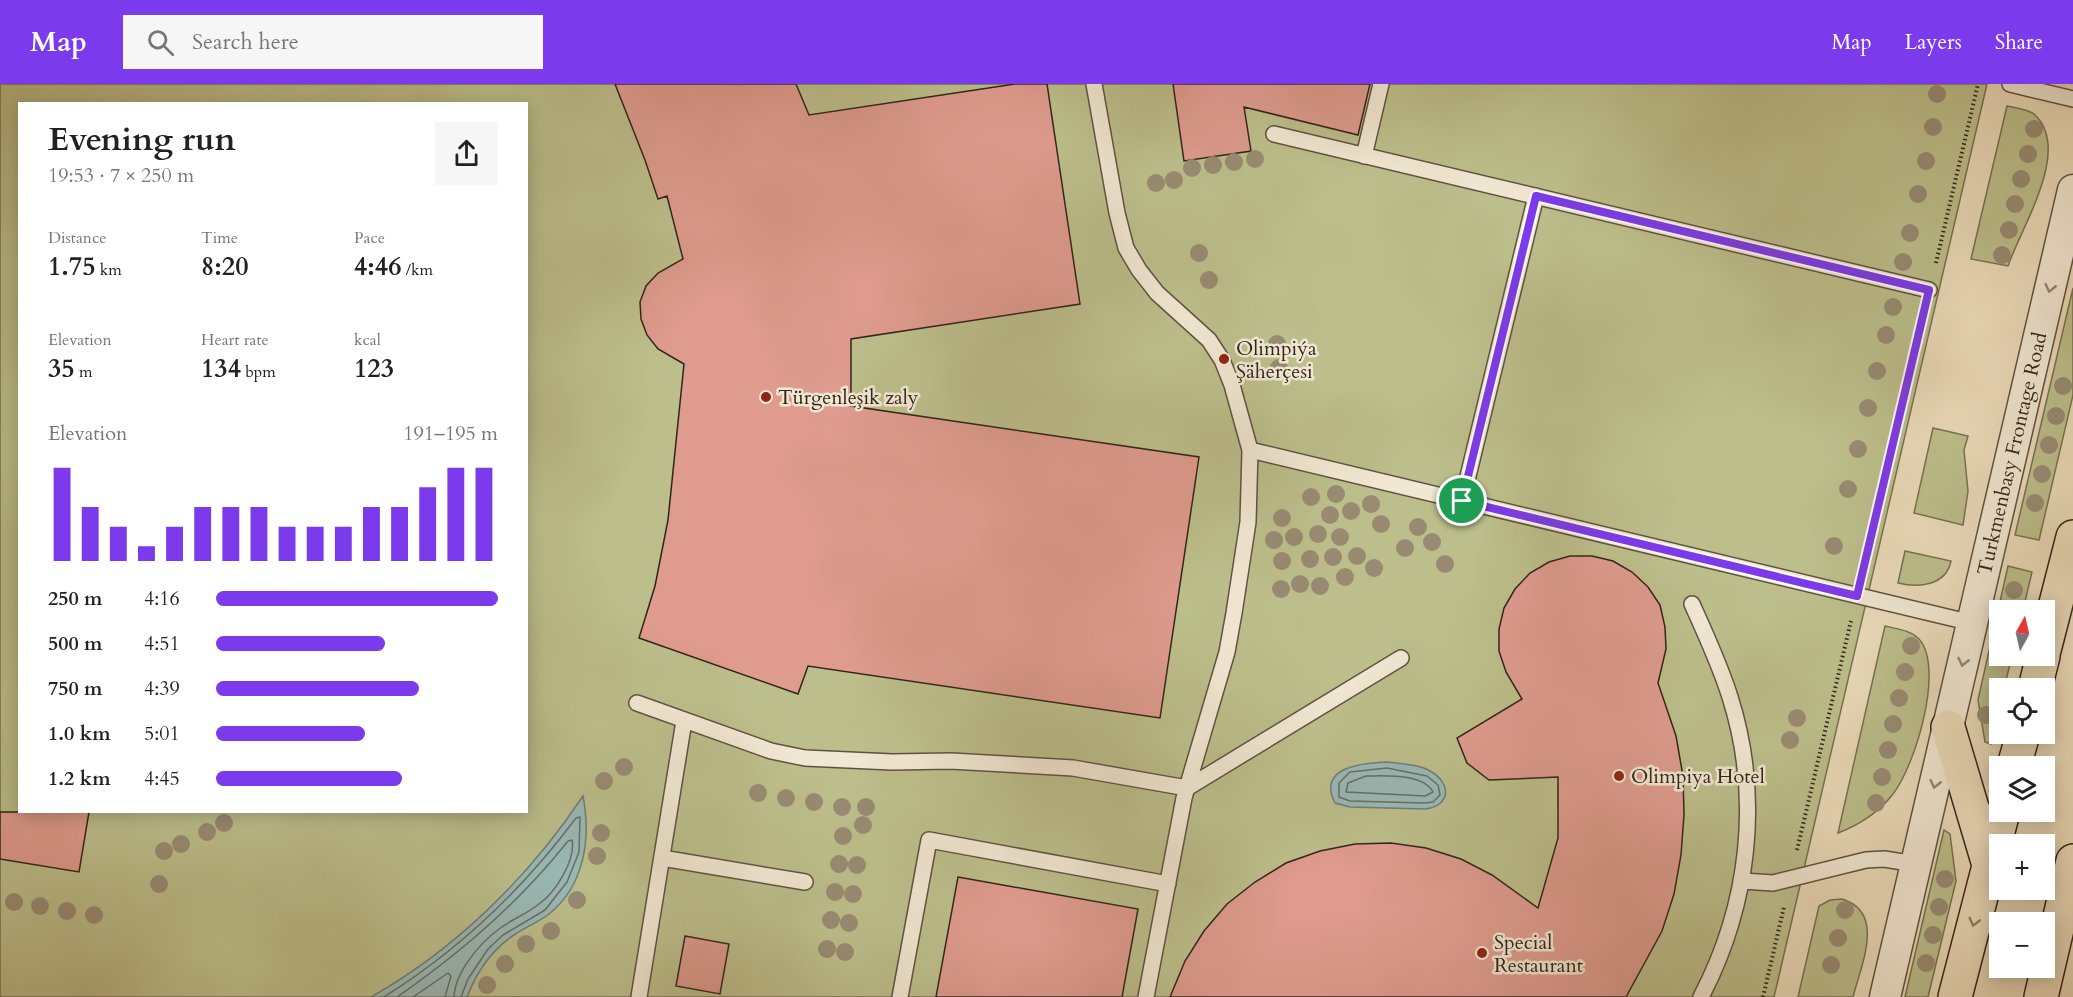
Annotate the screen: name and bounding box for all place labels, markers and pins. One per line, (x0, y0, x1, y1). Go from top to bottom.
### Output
place label: Olimpiýa Şäherçesi (1236, 335, 1317, 385)
marker: Olimpiýa Şäherçesi (1217, 352, 1231, 366)
place label: Türgenleşik zaly (778, 384, 919, 411)
marker: Türgenleşik zaly (759, 390, 773, 404)
pin (1436, 475, 1487, 526)
place label: Olimpiya Hotel (1631, 763, 1765, 790)
marker: Olimpiya Hotel (1612, 769, 1626, 783)
place label: Special Restaurant (1494, 929, 1584, 979)
marker: Special Restaurant (1475, 946, 1489, 960)

